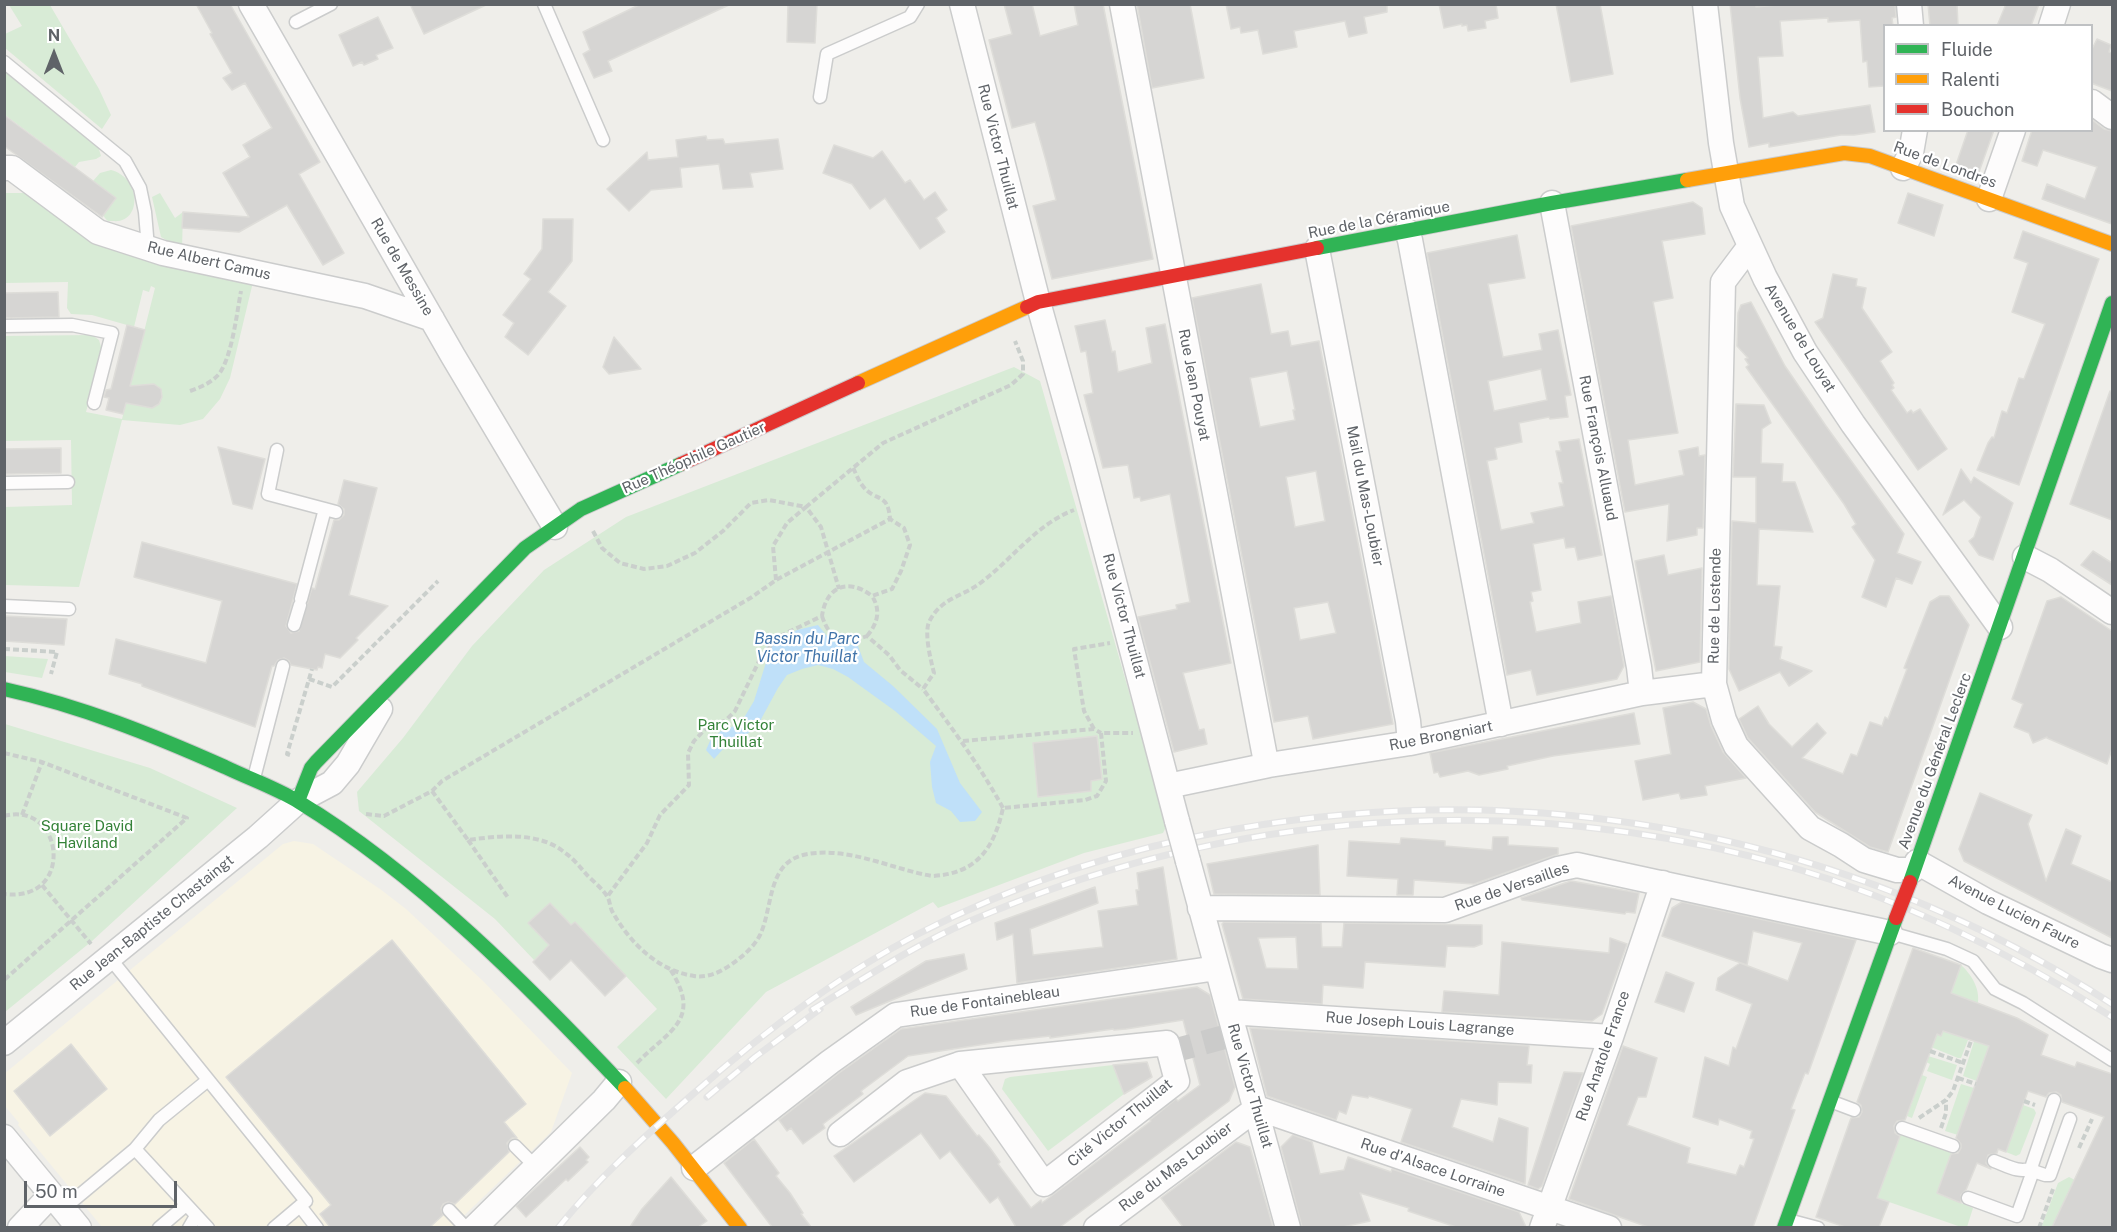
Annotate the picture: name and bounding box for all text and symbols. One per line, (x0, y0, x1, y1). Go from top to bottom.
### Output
north arrow (24, 24, 84, 84)
legend (1883, 24, 2093, 132)
text: N (48, 26, 60, 45)
text: Fluide (1941, 39, 1993, 60)
text: Ralenti (1941, 69, 2000, 90)
street label: Rue Victor Thuillat (974, 82, 1022, 212)
text: Bouchon (1941, 99, 2014, 120)
street label: Rue de Londres (1891, 138, 1999, 192)
street label: Rue de la Céramique (1307, 197, 1451, 243)
street label: Rue de Messine (367, 215, 437, 319)
street label: Rue Albert Camus (145, 238, 273, 284)
street label: Avenue de Louyat (1760, 280, 1840, 396)
street label: Rue Jean Pouyat (1174, 327, 1214, 443)
street label: Rue François Alluaud (1575, 374, 1621, 522)
street label: Rue Théophile Gautier (620, 418, 768, 498)
street label: Mail du Mas-Loubier (1343, 424, 1387, 568)
street label: Rue de Lostende (1705, 548, 1725, 664)
street label: Rue Victor Thuillat (1099, 551, 1149, 681)
water label: Bassin du Parc Victor Thuillat (754, 629, 860, 667)
street label: Avenue du Général Leclerc (1895, 670, 1975, 852)
park label: Parc Victor Thuillat (698, 716, 774, 751)
street label: Rue Brongniart (1388, 717, 1494, 755)
park label: Square David Haviland (41, 817, 133, 852)
street label: Rue Jean-Baptiste Chastaingt (66, 851, 238, 995)
street label: Rue de Versailles (1452, 859, 1572, 915)
street label: Avenue Lucien Faure (1945, 871, 2083, 953)
street label: Rue de Fontainebleau (909, 983, 1061, 1021)
street label: Rue Anatole France (1572, 988, 1634, 1124)
street label: Rue Joseph Louis Lagrange (1325, 1008, 1515, 1040)
street label: Rue Victor Thuillat (1224, 1022, 1276, 1150)
street label: Cité Victor Thuillat (1064, 1075, 1176, 1171)
street label: Rue du Mas Loubier (1116, 1118, 1236, 1216)
street label: Rue d'Alsace Lorraine (1358, 1135, 1508, 1201)
scale bar (27, 1169, 180, 1207)
text: 50 m (35, 1181, 78, 1202)

